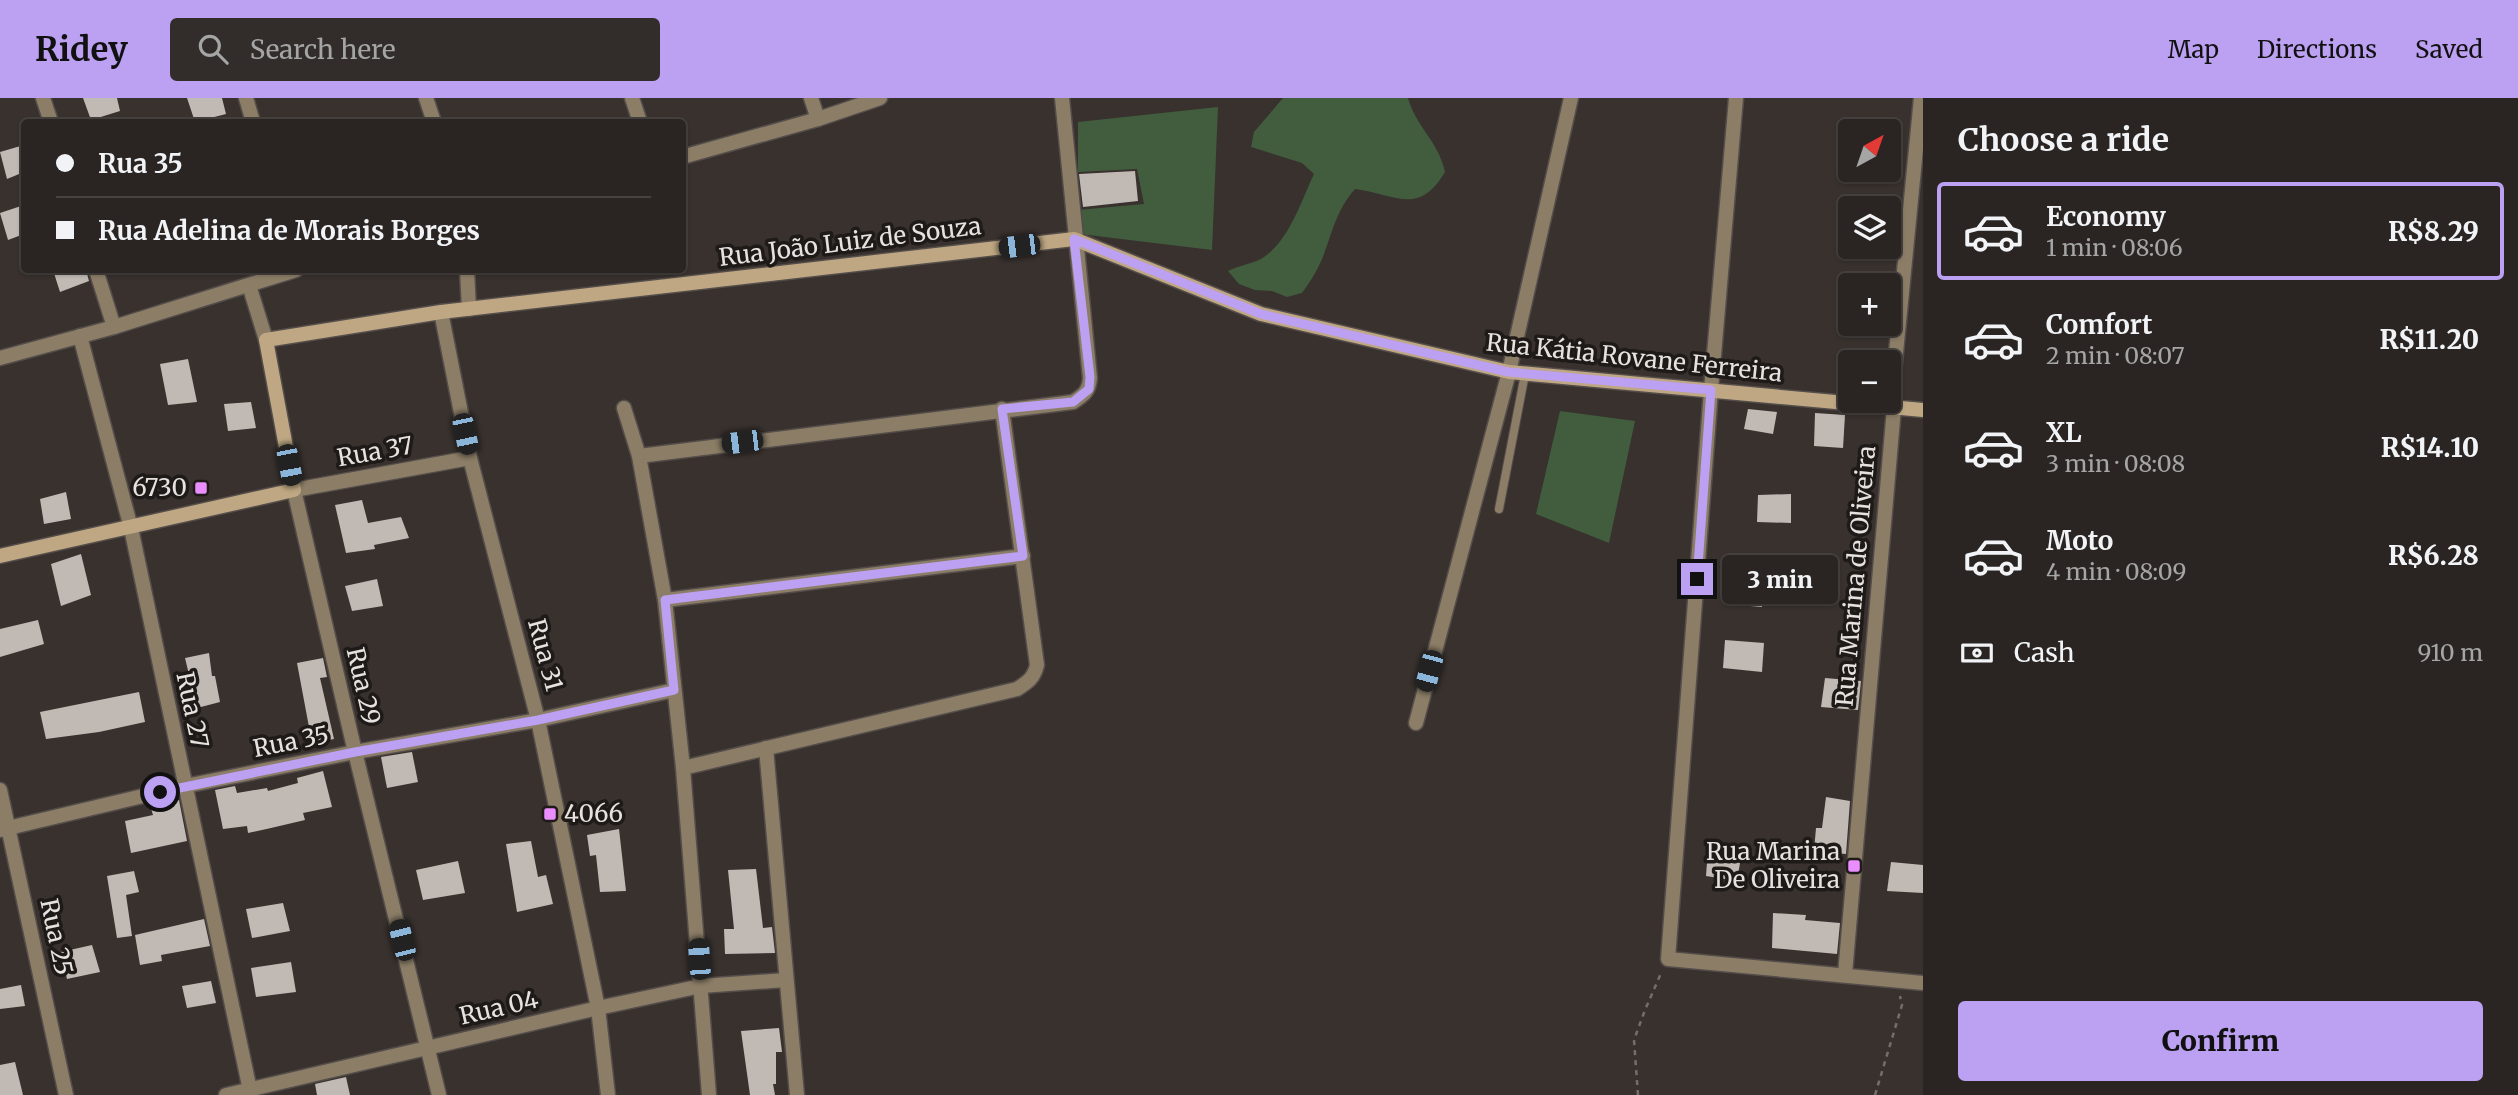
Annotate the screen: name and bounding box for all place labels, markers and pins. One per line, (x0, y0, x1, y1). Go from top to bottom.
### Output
place label: 6730 (132, 472, 187, 503)
marker: 6730 (193, 480, 209, 496)
place label: 4066 (564, 798, 623, 829)
marker: 4066 (542, 806, 558, 822)
place label: Rua Marina De Oliveira (1706, 836, 1840, 895)
marker: Rua Marina De Oliveira (1846, 858, 1862, 874)

